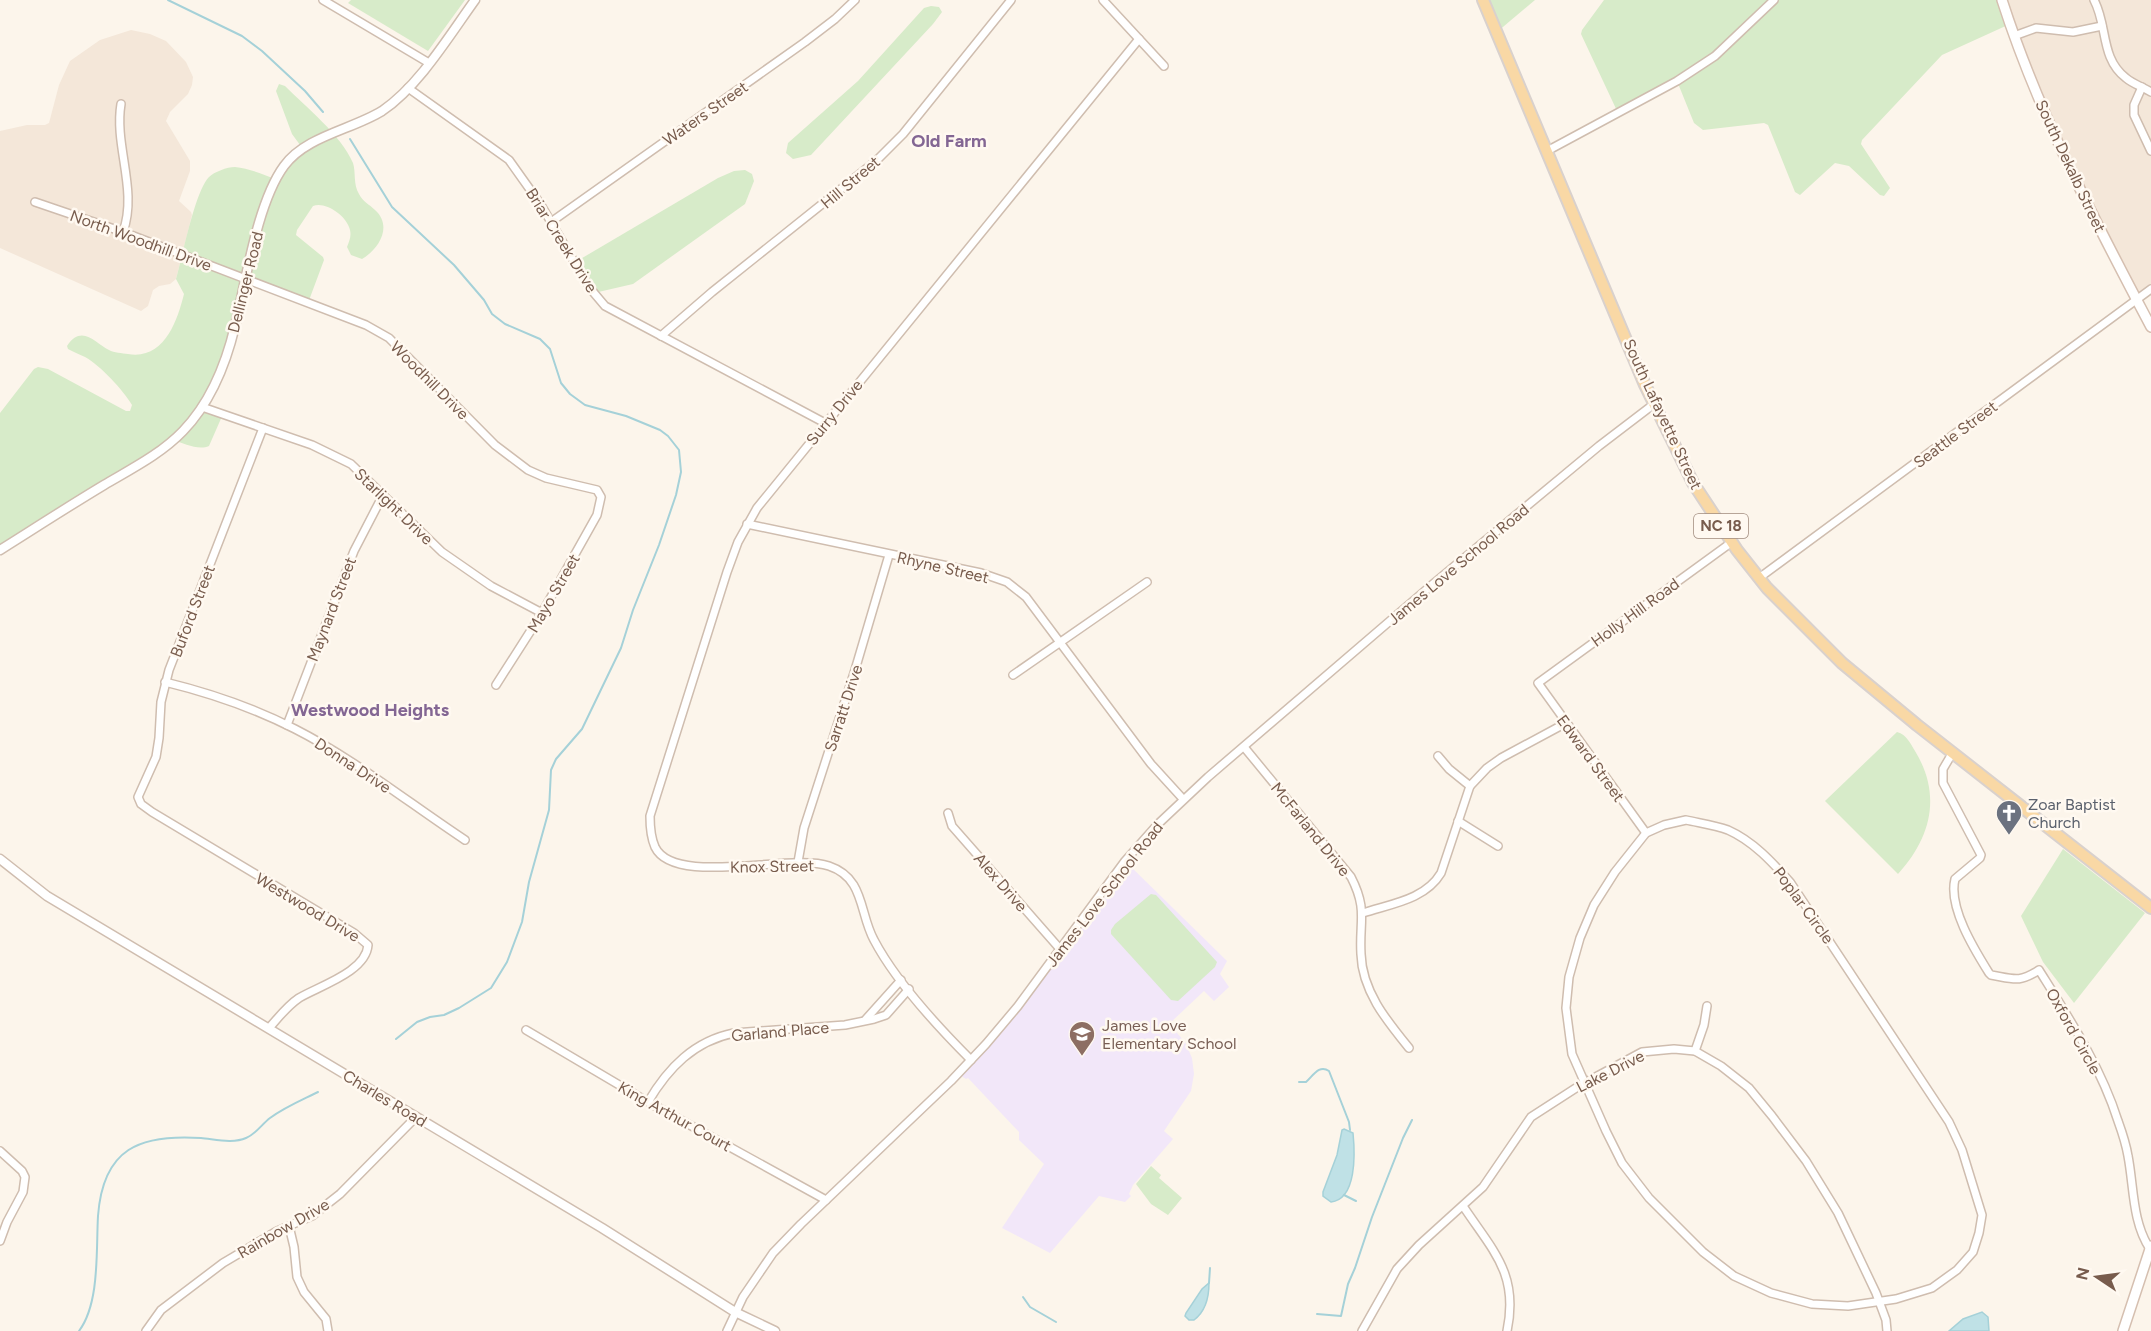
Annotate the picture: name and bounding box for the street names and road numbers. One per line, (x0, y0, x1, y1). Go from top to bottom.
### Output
street label: Waters Street (659, 77, 751, 150)
street label: South Dekalb Street (2031, 97, 2110, 236)
street label: Hill Street (817, 152, 884, 213)
street label: Briar Creek Drive (522, 185, 601, 296)
street label: North Woodhill Drive (67, 206, 214, 275)
street label: Dellinger Road (224, 229, 267, 335)
street label: South Lafayette Street (1619, 336, 1706, 492)
street label: Woodhill Drive (386, 337, 473, 424)
street label: Surry Drive (802, 375, 867, 449)
street label: Seattle Street (1910, 397, 2001, 472)
street label: Starlight Drive (350, 464, 437, 549)
street label: James Love School Road (1384, 500, 1533, 629)
road number: NC 18 (1694, 514, 1748, 538)
street label: Rhyne Street (895, 548, 991, 587)
street label: Mayo Street (523, 550, 584, 636)
street label: Maynard Street (303, 554, 360, 664)
street label: Buford Street (166, 562, 219, 660)
street label: Holly Hill Road (1588, 574, 1683, 651)
street label: Sarratt Drive (821, 662, 866, 754)
street label: Edward Street (1553, 711, 1629, 806)
street label: Donna Drive (311, 734, 395, 797)
street label: McFarland Drive (1267, 779, 1354, 880)
street label: James Love School Road (1042, 818, 1167, 971)
street label: Alex Drive (970, 849, 1031, 916)
street label: Knox Street (730, 856, 814, 877)
street label: Poplar Circle (1769, 863, 1838, 948)
street label: Westwood Drive (252, 869, 364, 946)
street label: Oxford Circle (2042, 985, 2105, 1078)
street label: Garland Place (730, 1018, 830, 1045)
street label: Lake Drive (1573, 1046, 1648, 1097)
street label: Charles Road (339, 1066, 430, 1131)
street label: King Arthur Court (615, 1077, 735, 1155)
street label: Rainbow Drive (234, 1194, 333, 1262)

